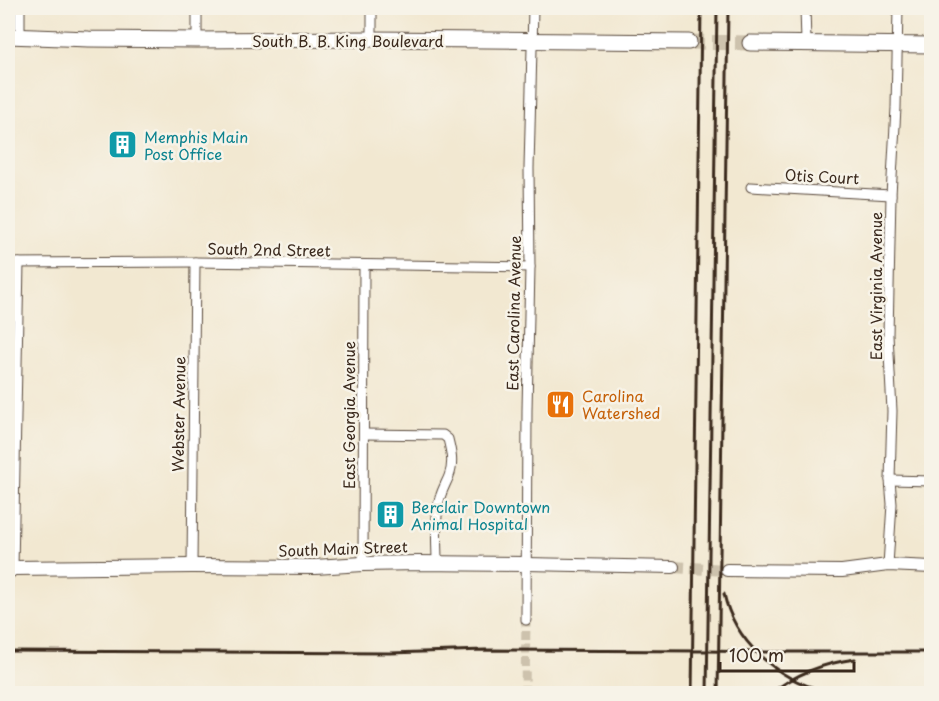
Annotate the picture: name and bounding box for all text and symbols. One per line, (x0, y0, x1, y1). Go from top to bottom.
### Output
street label: South B. B. King Boulevard (252, 29, 444, 52)
place label: Memphis Main Post Office (144, 125, 248, 165)
building icon: Memphis Main Post Office (107, 129, 139, 161)
street label: Otis Court (784, 163, 860, 189)
street label: East Virginia Avenue (864, 212, 887, 360)
street label: East Carolina Avenue (500, 235, 526, 391)
street label: South 2nd Street (207, 236, 331, 262)
street label: East Georgia Avenue (337, 341, 360, 489)
street label: Webster Avenue (165, 356, 191, 472)
place label: Carolina Watershed (582, 384, 660, 424)
restaurant icon: Carolina Watershed (545, 388, 577, 420)
place label: Berclair Downtown Animal Hospital (411, 495, 550, 535)
building icon: Berclair Downtown Animal Hospital (374, 499, 406, 531)
street label: South Main Street (278, 534, 408, 562)
scale bar (720, 635, 854, 673)
text: 100 m (729, 641, 784, 668)

